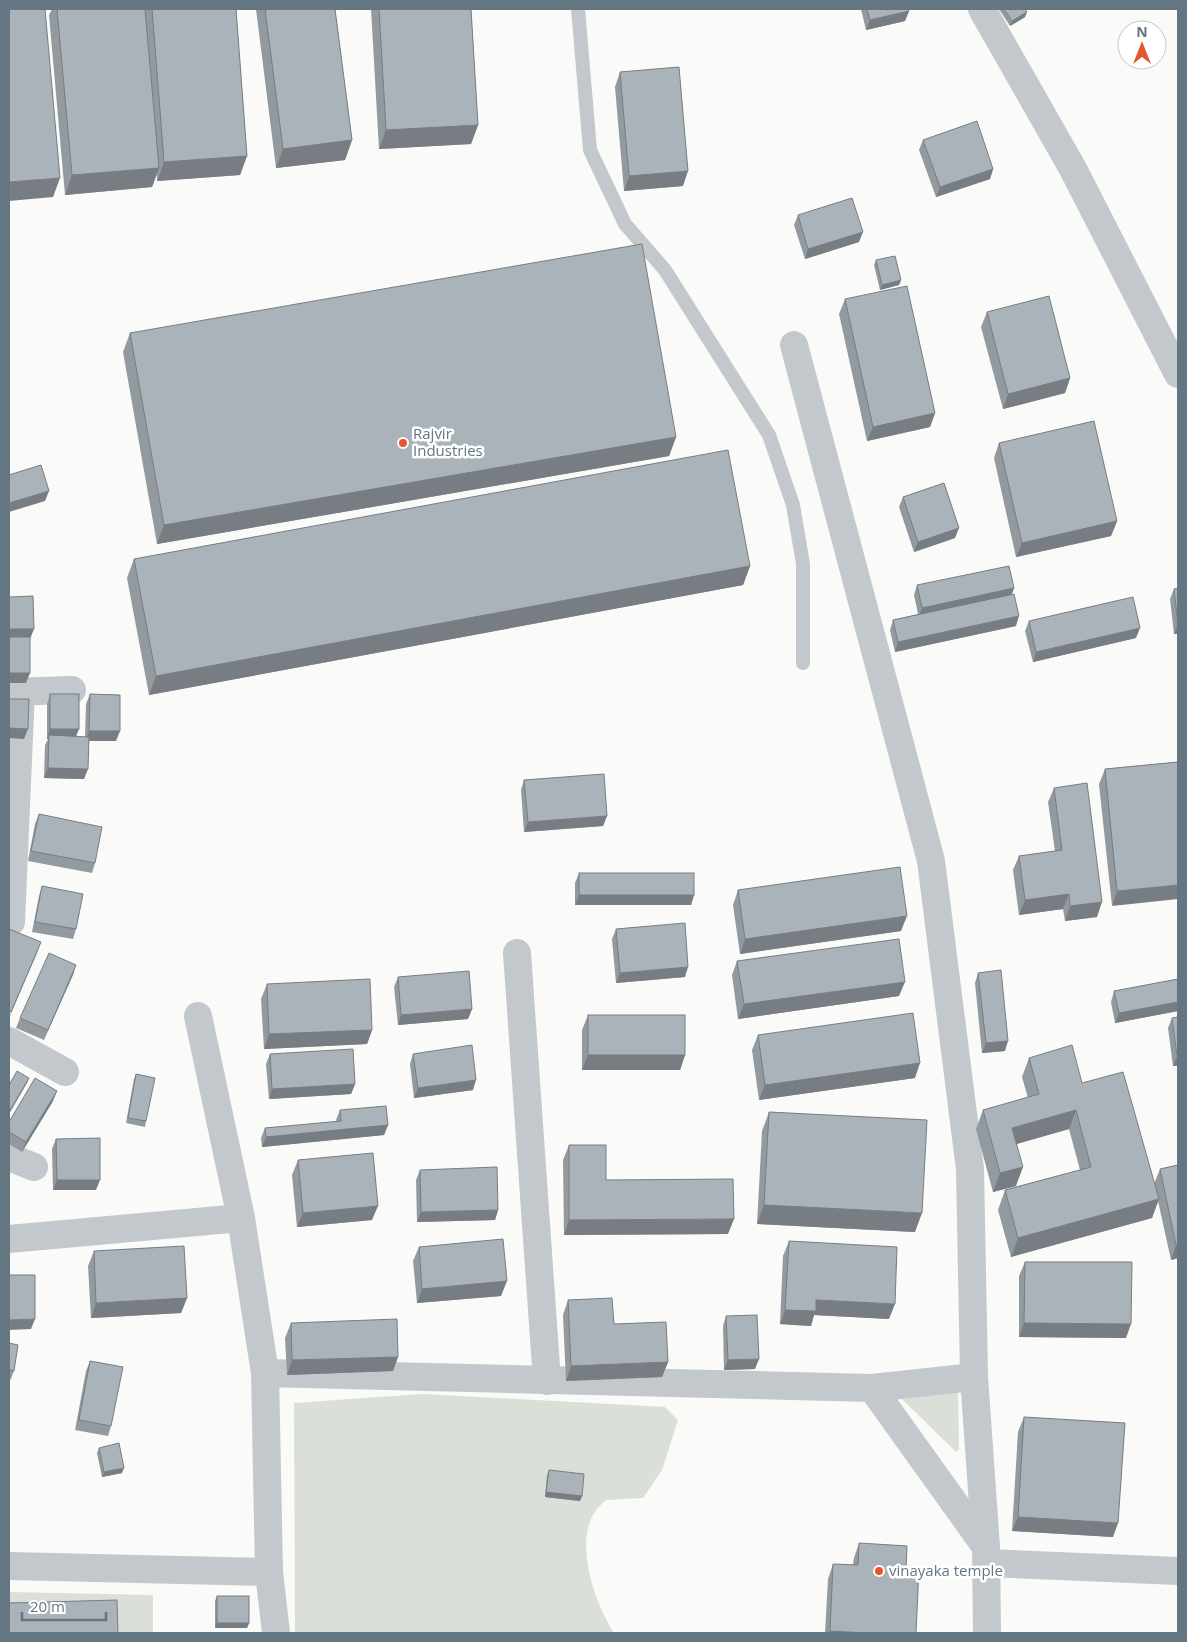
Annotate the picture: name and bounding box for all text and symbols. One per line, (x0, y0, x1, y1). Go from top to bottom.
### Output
north arrow (1117, 20, 1167, 70)
text: N (1136, 22, 1148, 41)
place label: Rajvir Industries (413, 423, 483, 460)
marker: Rajvir Industries (397, 437, 409, 449)
place label: vinayaka temple (889, 1560, 1003, 1580)
marker: vinayaka temple (873, 1565, 885, 1577)
scale bar (22, 1590, 106, 1622)
text: 20 m (30, 1596, 65, 1616)

